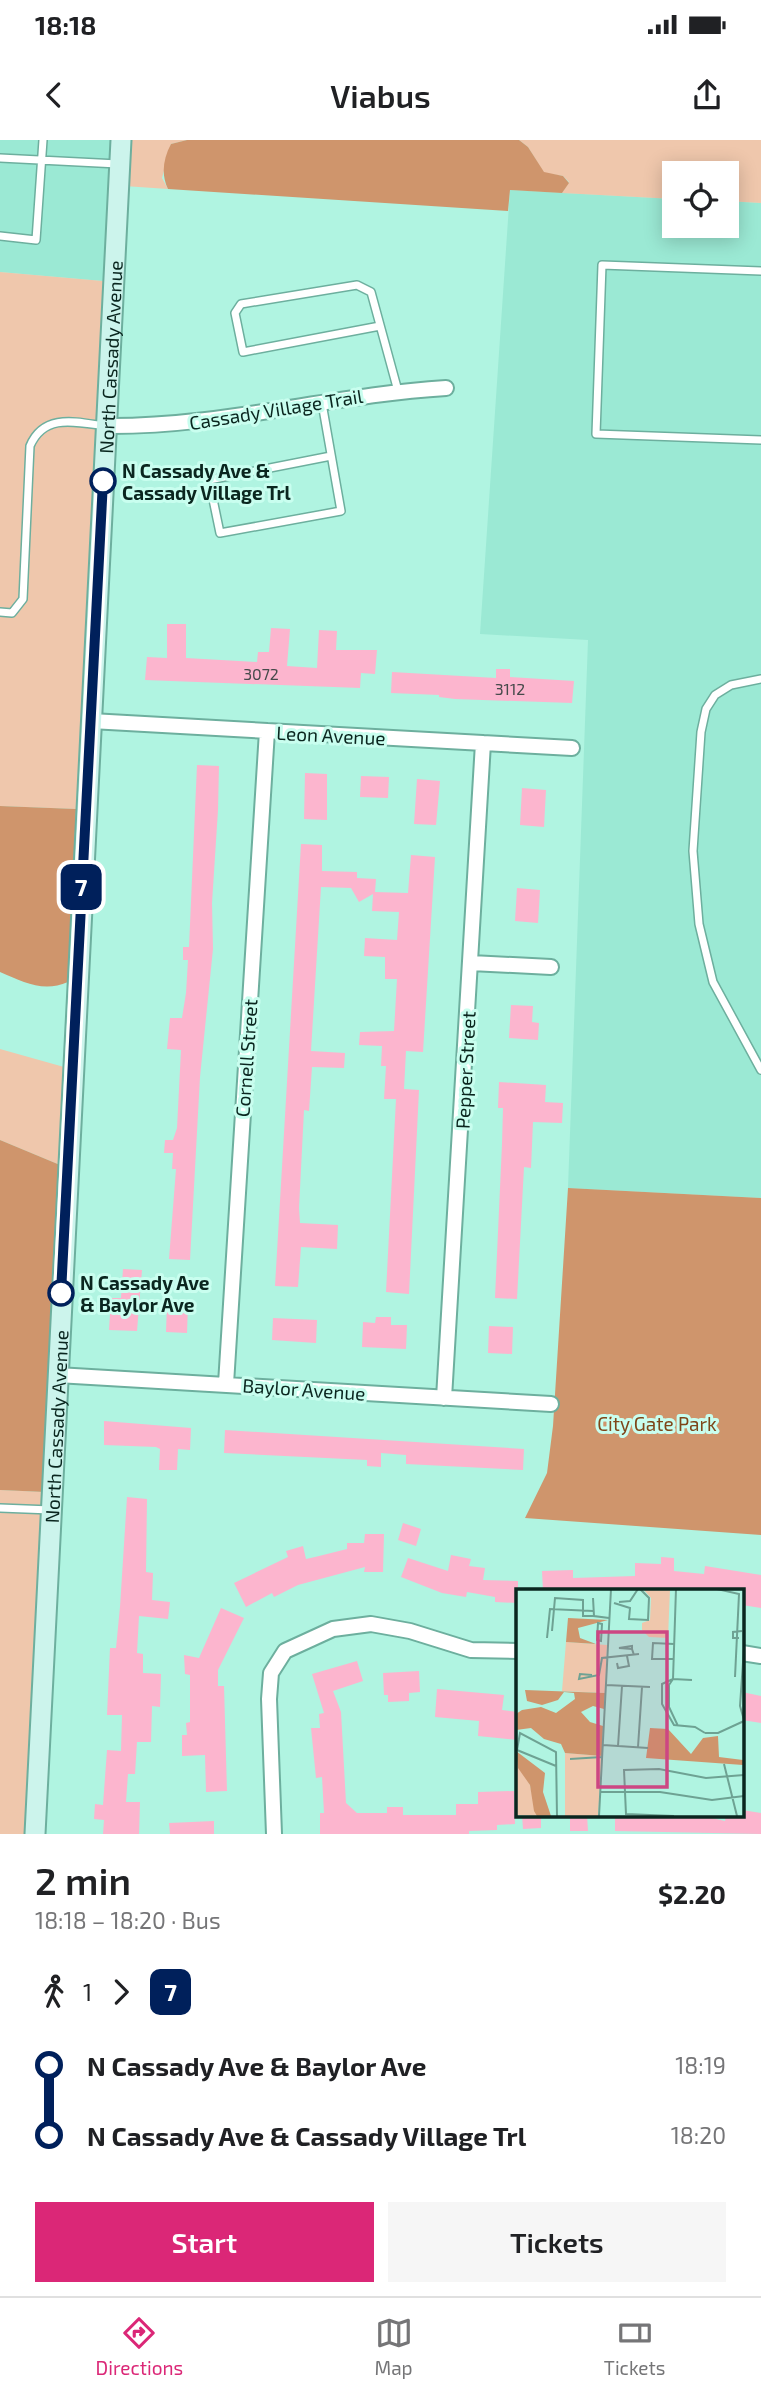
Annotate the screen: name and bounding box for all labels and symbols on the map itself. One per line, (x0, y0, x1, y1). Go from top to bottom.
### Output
street label: North Cassady Avenue (94, 260, 126, 454)
street label: Cassady Village Trail (188, 384, 365, 434)
place label: N Cassady Ave & Cassady Village Trl (122, 459, 291, 505)
marker: N Cassady Ave & Cassady Village Trl (90, 468, 116, 494)
house number: 3072 (243, 664, 279, 683)
house number: 3112 (495, 679, 525, 698)
street label: Leon Avenue (276, 721, 386, 749)
line badge: 7 (58, 864, 104, 910)
street label: Cornell Street (230, 998, 262, 1118)
street label: Pepper Street (450, 1011, 480, 1129)
place label: N Cassady Ave & Baylor Ave (80, 1271, 210, 1317)
marker: N Cassady Ave & Baylor Ave (48, 1280, 74, 1306)
street label: North Cassady Avenue (39, 1329, 72, 1524)
street label: Baylor Avenue (242, 1373, 366, 1405)
park label: City Gate Park (597, 1412, 717, 1435)
inset map (516, 1589, 744, 1816)

